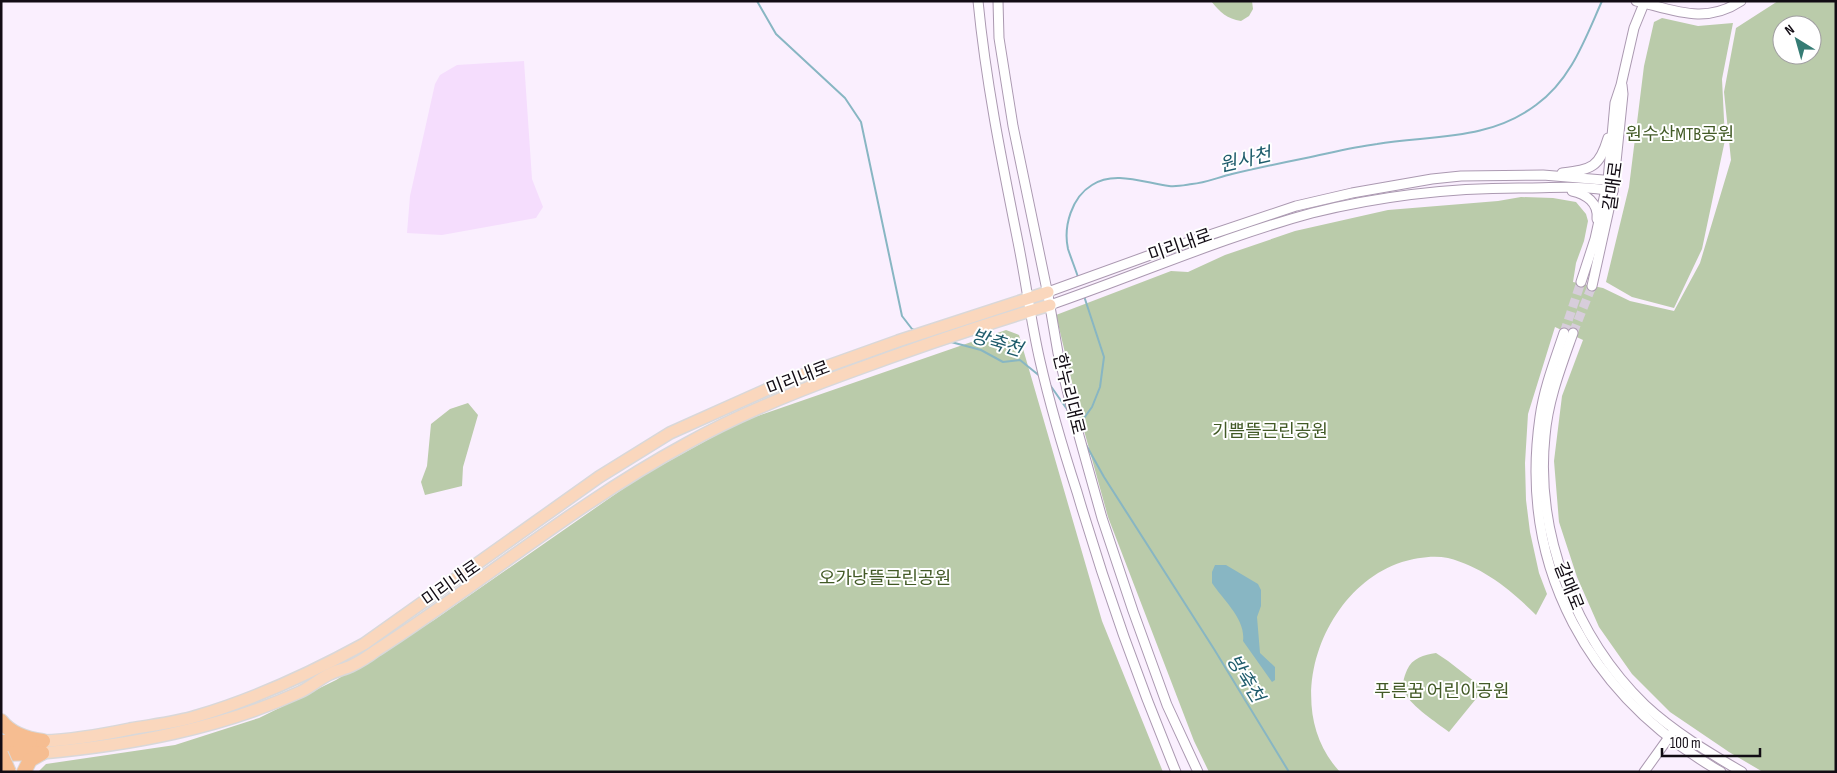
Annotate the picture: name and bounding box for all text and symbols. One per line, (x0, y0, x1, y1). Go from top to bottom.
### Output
north arrow (1772, 15, 1822, 65)
text: N (1781, 21, 1798, 39)
park label: 원수산MTB공원 (1626, 124, 1734, 145)
water label: 원사천 (1217, 143, 1275, 178)
street label: 갈매로 (1600, 160, 1627, 212)
street label: 미리내로 (1145, 225, 1215, 266)
water label: 방축천 (968, 325, 1026, 363)
street label: 한누리대로 (1048, 351, 1089, 437)
street label: 미리내로 (763, 357, 833, 400)
park label: 기쁨뜰근린공원 (1212, 421, 1328, 442)
street label: 미리내로 (418, 556, 484, 611)
street label: 갈매로 (1549, 559, 1588, 613)
park label: 오가낭뜰근린공원 (819, 568, 951, 589)
water label: 방축천 (1221, 650, 1269, 708)
park label: 푸른꿈 어린이공원 (1374, 681, 1510, 702)
scale bar (1662, 726, 1760, 758)
text: 100 m (1670, 734, 1701, 753)

